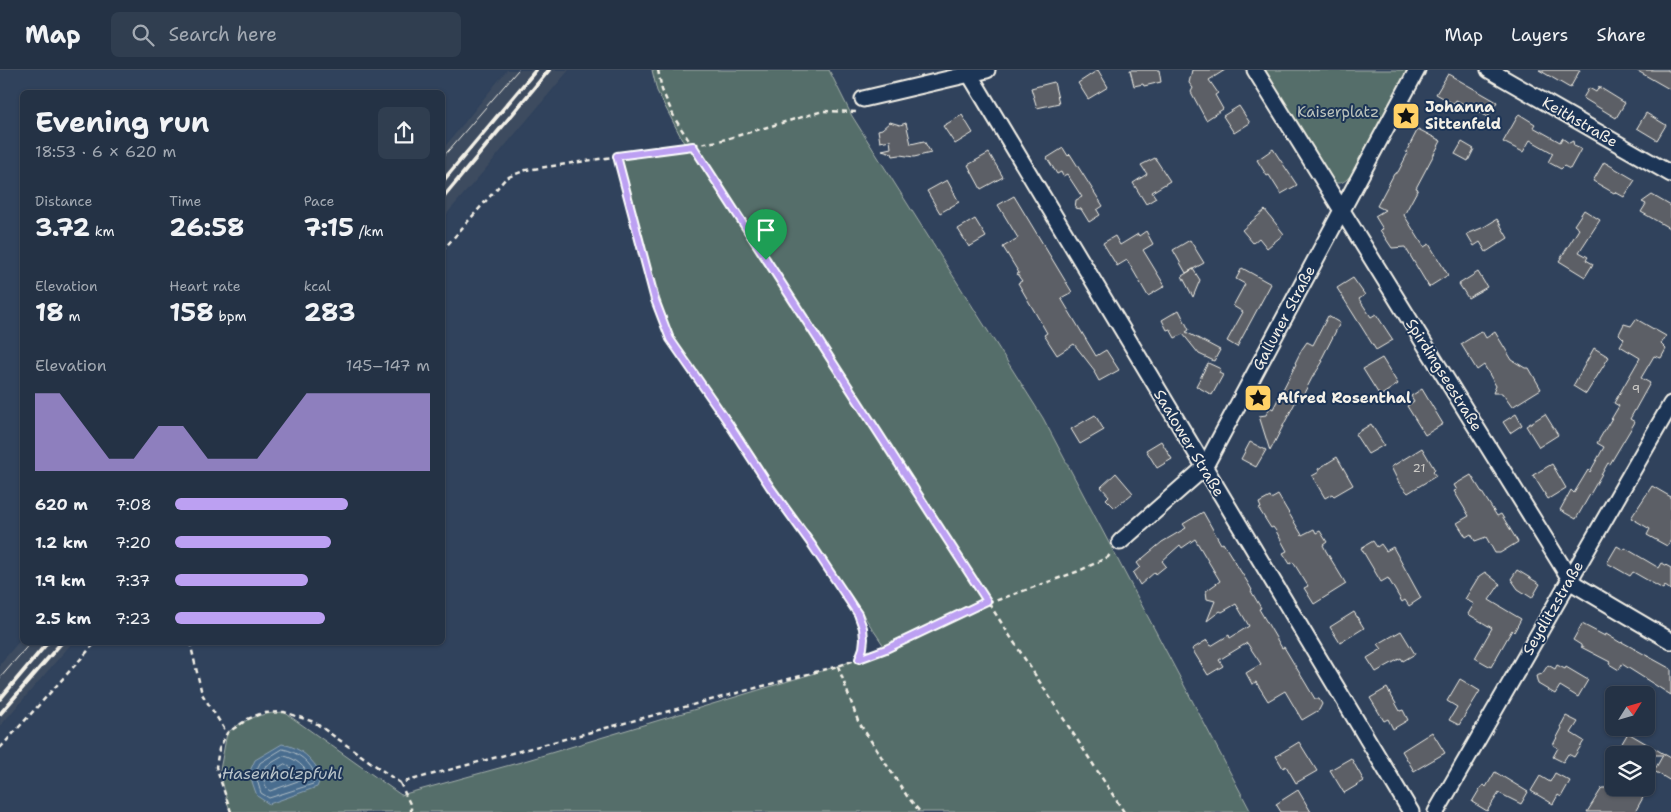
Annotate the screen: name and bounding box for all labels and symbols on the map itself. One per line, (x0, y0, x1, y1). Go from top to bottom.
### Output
street label: Keithstraße (1539, 92, 1621, 152)
place label: Johanna Sittenfeld (1425, 97, 1501, 134)
place icon: Johanna Sittenfeld (1391, 101, 1421, 131)
park label: Kaiserplatz (1297, 102, 1379, 122)
pin (745, 209, 787, 260)
street label: Galluner Straße (1248, 262, 1320, 374)
street label: Spirdingseestraße (1401, 315, 1487, 435)
house number: 9 (1632, 381, 1640, 397)
place icon: Alfred Rosenthal (1243, 383, 1273, 413)
street label: Saalower Straße (1149, 386, 1229, 500)
place label: Alfred Rosenthal (1277, 388, 1411, 408)
house number: 21 (1413, 460, 1425, 476)
street label: Seydlitzstraße (1518, 557, 1588, 659)
north arrow (1605, 686, 1655, 736)
water label: Hasenholzpfuhl (222, 763, 342, 784)

